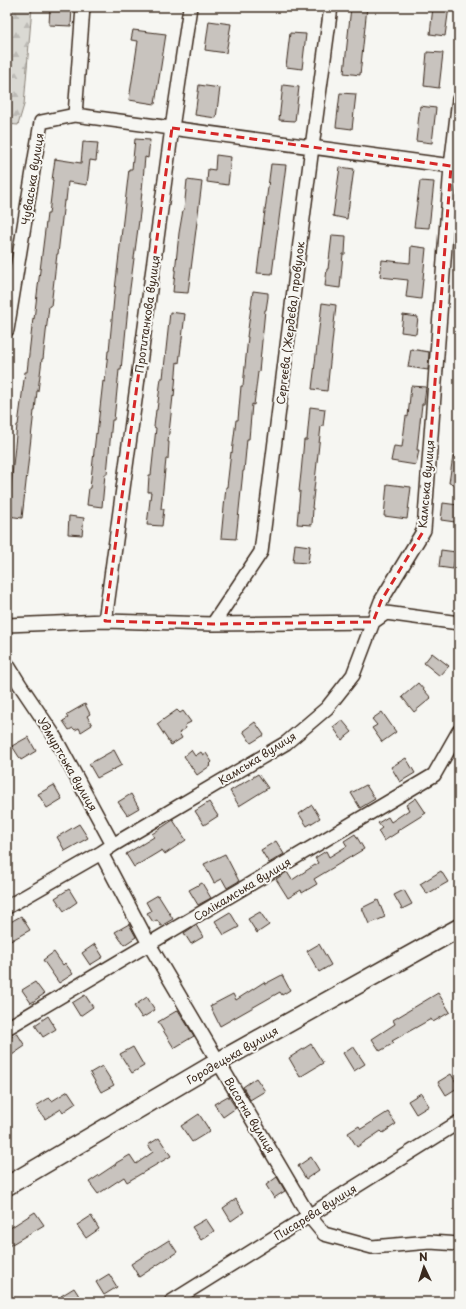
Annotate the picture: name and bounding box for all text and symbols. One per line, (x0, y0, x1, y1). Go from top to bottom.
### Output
street label: Чуваська вулиця (16, 131, 48, 226)
street label: Сергеєва (Жердєва) провулок (272, 240, 308, 406)
street label: Протитанкова вулиця (130, 254, 164, 374)
street label: Камська вулиця (414, 439, 438, 529)
street label: Удмуртська вулиця (34, 714, 102, 814)
street label: Камська вулиця (215, 727, 299, 789)
street label: Солікамська вулиця (190, 853, 294, 925)
street label: Городецька вулиця (183, 1022, 281, 1088)
street label: Висотна вулиця (221, 1074, 279, 1156)
street label: Писарєва вулиця (270, 1180, 360, 1244)
north arrow (404, 1247, 444, 1287)
text: N (418, 1248, 428, 1265)

